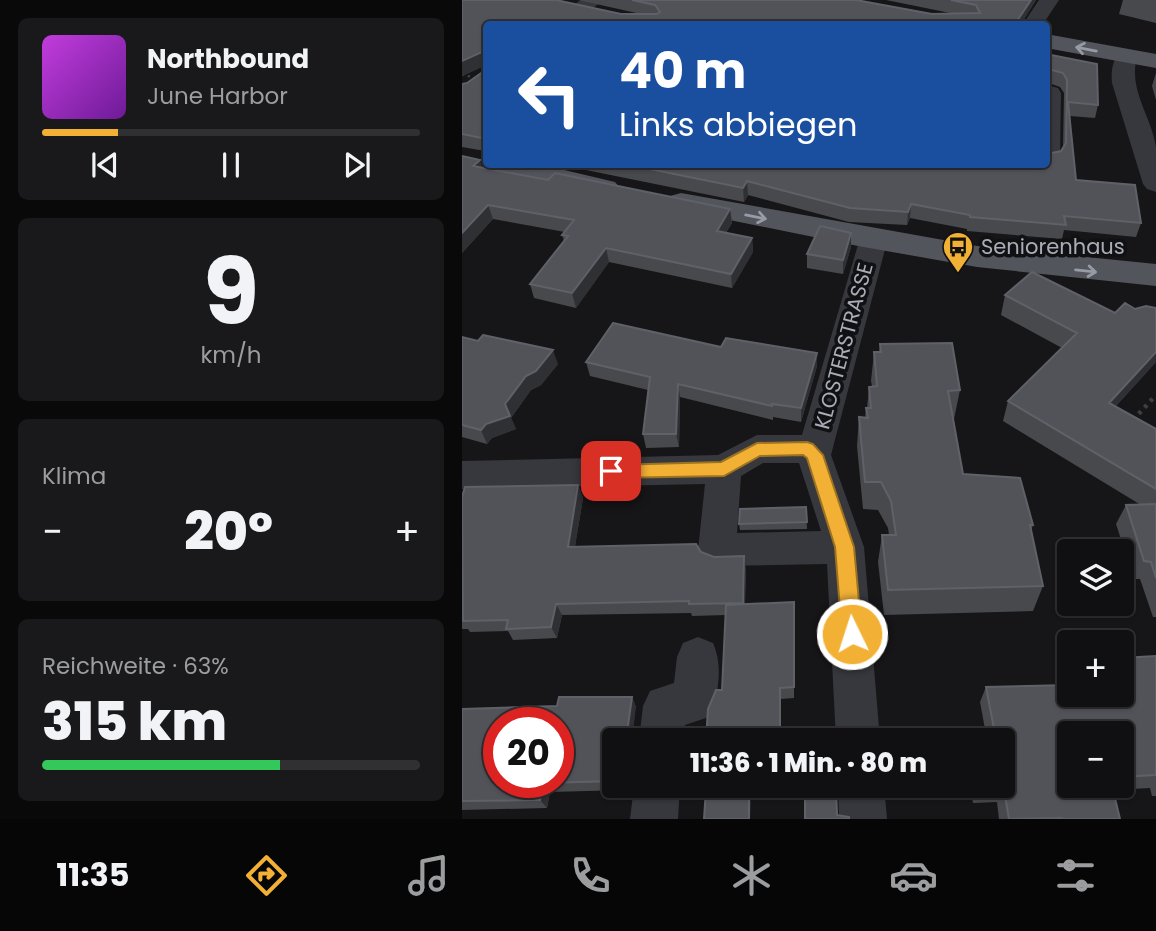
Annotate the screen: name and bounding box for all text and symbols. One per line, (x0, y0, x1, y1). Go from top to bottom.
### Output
text: 40 m (619, 37, 746, 105)
text: Northbound (147, 41, 309, 77)
one-way arrow (1075, 41, 1098, 55)
icon: left (504, 49, 595, 140)
text: June Harbor (147, 80, 288, 112)
text: Links abbiegen (619, 102, 857, 147)
icon: previous (86, 146, 124, 184)
icon: pause (212, 146, 250, 184)
icon: next (338, 146, 376, 184)
one-way arrow (744, 211, 767, 225)
text: 9 (203, 228, 259, 356)
bus stop icon: Seniorenhaus (941, 230, 975, 274)
place label: Seniorenhaus (981, 232, 1125, 261)
street label: KLOSTERSTRASSE (807, 259, 880, 432)
one-way arrow (1074, 265, 1097, 278)
text: km/h (200, 339, 262, 371)
pin (581, 441, 641, 501)
icon: arrive (592, 452, 630, 490)
text: Klima (42, 460, 106, 492)
text: 20° (184, 495, 273, 568)
text: − (42, 505, 63, 558)
text: + (394, 505, 420, 558)
map controls (1057, 539, 1134, 798)
button: layers (1057, 539, 1134, 616)
position arrow (815, 597, 889, 671)
button: + (1057, 630, 1134, 707)
text: Reichweite · 63% (42, 650, 229, 682)
text: 315 km (42, 685, 227, 758)
speed limit sign: 20 (483, 707, 574, 798)
button: − (1057, 721, 1134, 798)
text: 11:36 · 1 Min. · 80 m (690, 745, 927, 781)
icon: directions (242, 851, 291, 900)
icon: music (404, 851, 453, 900)
icon: phone (566, 851, 615, 900)
icon: climate (727, 851, 776, 900)
icon: car (889, 851, 938, 900)
icon: filters (1051, 851, 1100, 900)
text: 11:35 (56, 852, 130, 897)

